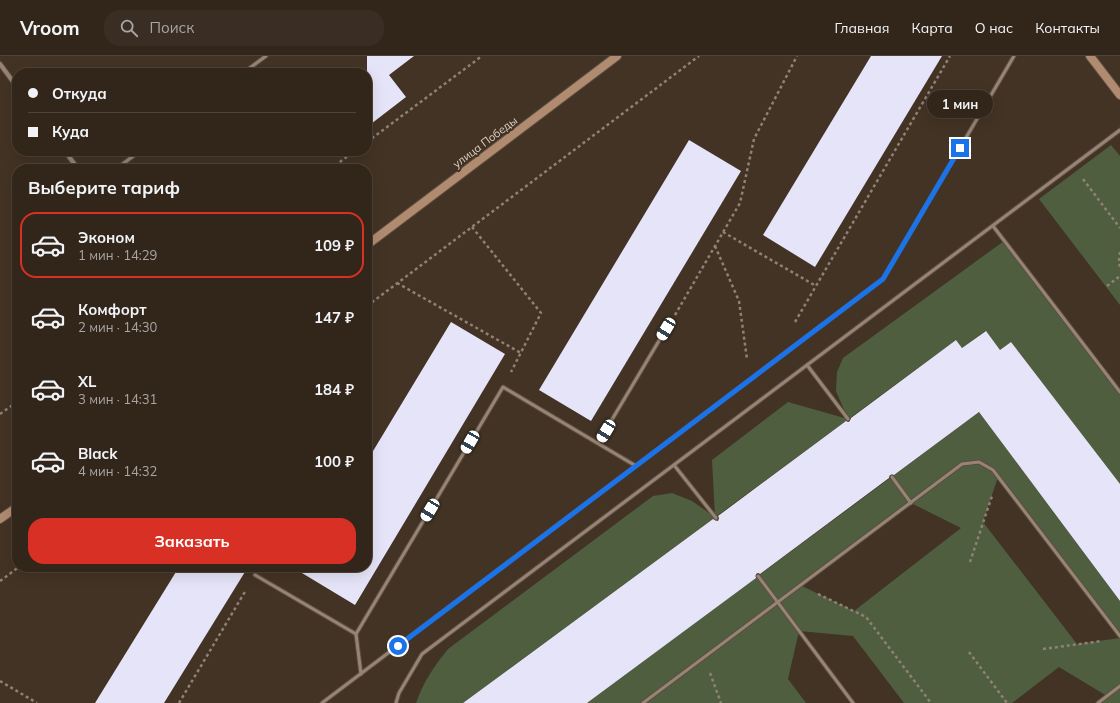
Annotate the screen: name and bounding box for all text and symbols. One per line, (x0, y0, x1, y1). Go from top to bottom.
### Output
search box (104, 10, 384, 46)
text: Vroom (20, 16, 80, 40)
icon: search (118, 17, 140, 39)
text: Поиск (150, 18, 194, 37)
text: Главная (835, 19, 890, 37)
text: Карта (912, 19, 953, 37)
text: О нас (975, 19, 1013, 37)
text: Контакты (1035, 19, 1100, 37)
text: Откуда (52, 84, 107, 103)
callout: 1 мин (927, 90, 993, 118)
text: 1 мин (942, 96, 978, 112)
street label: улица Победы (450, 113, 520, 171)
text: Куда (52, 122, 89, 141)
route end (951, 139, 969, 157)
text: Выберите тариф (28, 176, 180, 199)
icon: car (30, 227, 66, 263)
text: Эконом (78, 228, 135, 247)
text: 109 ₽ (314, 236, 354, 255)
text: 1 мин · 14:29 (78, 247, 157, 263)
icon: car (30, 299, 66, 335)
text: Комфорт (78, 300, 147, 319)
text: 147 ₽ (314, 308, 354, 327)
car (655, 316, 677, 342)
text: 2 мин · 14:30 (78, 319, 157, 335)
icon: car (30, 371, 66, 407)
text: XL (78, 372, 96, 391)
text: 184 ₽ (314, 380, 354, 399)
text: 3 мин · 14:31 (78, 391, 157, 407)
car (595, 418, 617, 444)
car (459, 429, 481, 455)
icon: car (30, 443, 66, 479)
text: Black (78, 444, 117, 463)
text: 100 ₽ (314, 452, 354, 471)
text: 4 мин · 14:32 (78, 463, 157, 479)
car (419, 497, 441, 523)
button: Заказать (28, 518, 356, 564)
route start (389, 637, 407, 655)

